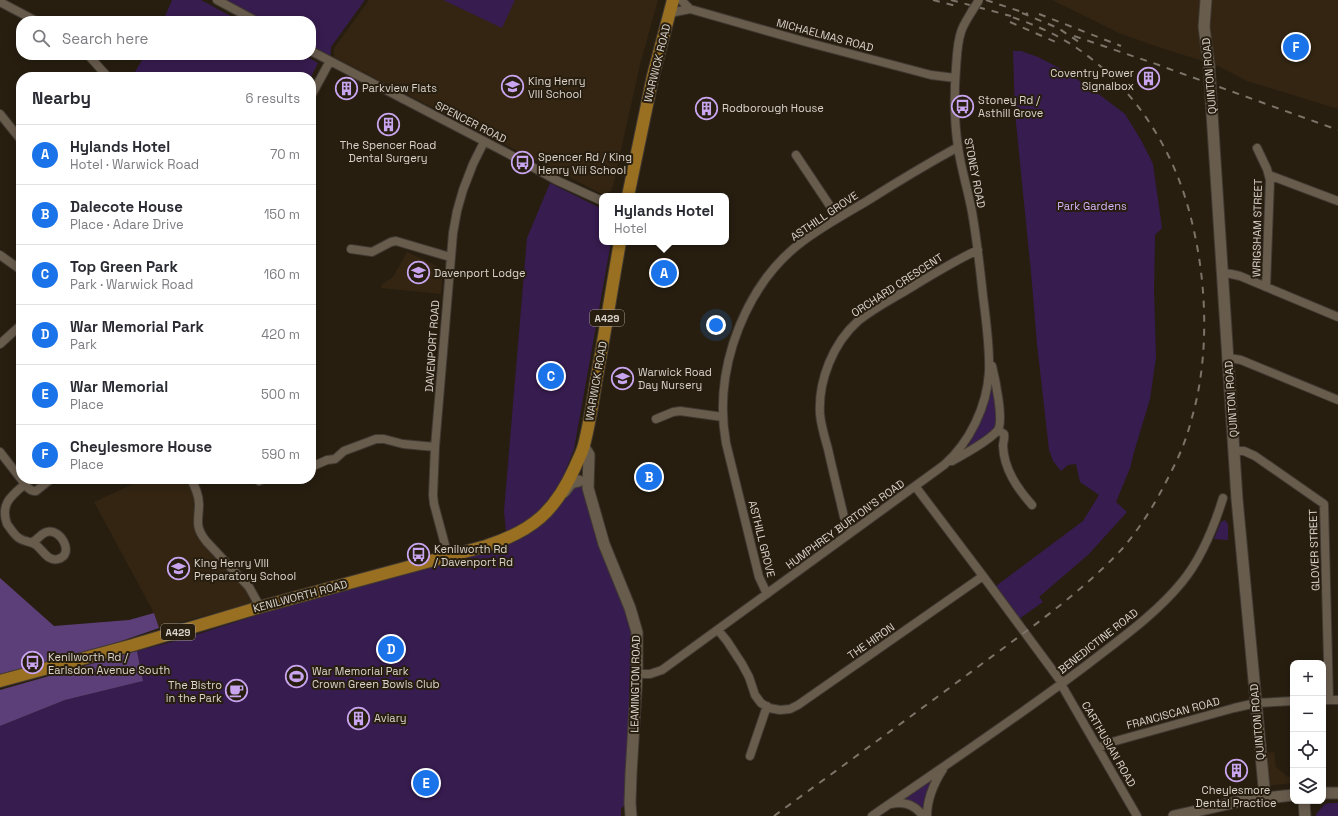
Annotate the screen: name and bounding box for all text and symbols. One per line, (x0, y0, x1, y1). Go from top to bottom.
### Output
street label: MICHAELMAS ROAD (775, 15, 875, 55)
search box (16, 16, 316, 60)
street label: WARWICK ROAD (640, 22, 674, 104)
icon: search (30, 27, 52, 49)
text: Search here (62, 29, 148, 48)
pin: F (1283, 32, 1309, 62)
street label: QUINTON ROAD (1199, 37, 1219, 115)
place label: Coventry Power Signalbox (1050, 66, 1134, 93)
building icon: Coventry Power Signalbox (1136, 66, 1162, 92)
school or university icon: King Henry VIII School (500, 74, 526, 100)
place label: King Henry VIII School (528, 74, 585, 101)
building icon: Parkview Flats (333, 75, 359, 101)
place label: Parkview Flats (362, 81, 437, 95)
text: Nearby (32, 87, 91, 109)
text: 6 results (246, 90, 300, 107)
bus stop icon: Stoney Rd / Asthill Grove (949, 93, 975, 119)
place label: Stoney Rd / Asthill Grove (978, 93, 1043, 120)
building icon: Rodborough House (693, 95, 719, 121)
street label: SPENCER ROAD (433, 98, 509, 146)
place label: Rodborough House (722, 101, 824, 115)
building icon: The Spencer Road Dental Surgery (375, 112, 401, 138)
text: Hylands Hotel (70, 137, 170, 156)
street label: STONEY ROAD (961, 137, 989, 209)
place label: The Spencer Road Dental Surgery (340, 138, 436, 165)
text: A (41, 146, 49, 163)
text: 70 m (270, 146, 300, 163)
bus stop icon: Spencer Rd / King Henry Viii School (509, 150, 535, 176)
place label: Spencer Rd / King Henry Viii School (538, 150, 632, 177)
text: Hotel · Warwick Road (70, 156, 199, 173)
street label: WRIGSHAM STREET (1249, 178, 1265, 277)
street label: ASTHILL GROVE (787, 188, 861, 244)
popup (599, 193, 729, 245)
text: Dalecote House (70, 197, 183, 216)
park label: Park Gardens (1057, 199, 1127, 213)
text: Hylands Hotel (614, 201, 714, 220)
text: B (41, 206, 49, 223)
text: 150 m (264, 206, 300, 223)
text: Place · Adare Drive (70, 216, 184, 233)
text: Hotel (614, 220, 647, 237)
street label: ORCHARD CRESCENT (849, 250, 946, 320)
text: Top Green Park (70, 257, 178, 276)
pin: A (651, 258, 677, 288)
school or university icon: Davenport Lodge (406, 260, 432, 286)
text: C (41, 266, 49, 283)
text: 160 m (264, 266, 300, 283)
place label: Davenport Lodge (434, 266, 526, 280)
text: Park · Warwick Road (70, 276, 193, 293)
street label: DAVENPORT ROAD (422, 300, 442, 392)
road number: A429 (590, 310, 624, 326)
your location (706, 315, 726, 335)
text: War Memorial Park (70, 317, 204, 336)
text: D (41, 326, 49, 343)
text: 420 m (261, 326, 300, 343)
text: Park (70, 336, 97, 353)
street label: WARWICK ROAD (582, 340, 610, 422)
street label: QUINTON ROAD (1221, 360, 1241, 438)
pin: C (538, 361, 564, 391)
school or university icon: Warwick Road Day Nursery (609, 365, 635, 391)
place label: Warwick Road Day Nursery (638, 365, 712, 392)
text: War Memorial (70, 377, 168, 396)
text: E (41, 386, 49, 403)
text: 500 m (261, 386, 300, 403)
text: Place (70, 396, 104, 413)
text: Cheylesmore House (70, 437, 212, 456)
text: F (42, 446, 48, 463)
text: 590 m (261, 446, 300, 463)
text: Place (70, 456, 104, 473)
pin: B (636, 462, 662, 492)
street label: HUMPHREY BURTON'S ROAD (783, 476, 907, 572)
street label: ASTHILL GROVE (746, 499, 778, 579)
street label: GLOVER STREET (1306, 508, 1322, 591)
bus stop icon: Kenilworth Rd / Davenport Rd (406, 542, 432, 568)
place label: Kenilworth Rd / Davenport Rd (434, 542, 513, 569)
school or university icon: King Henry VIII Preparatory School (166, 556, 192, 582)
place label: King Henry VIII Preparatory School (194, 556, 296, 583)
street label: KENILWORTH ROAD (251, 577, 349, 615)
street label: BENEDICTINE ROAD (1055, 605, 1141, 677)
street label: THE HIRON (845, 620, 897, 662)
road number: A429 (161, 624, 195, 640)
pin: D (378, 634, 404, 664)
street label: LEAMINGTON ROAD (627, 635, 643, 733)
bus stop icon: Kenilworth Rd / Earlsdon Avenue South (19, 650, 45, 676)
place label: Kenilworth Rd / Earlsdon Avenue South (48, 650, 170, 677)
map controls (1290, 660, 1326, 804)
button: + (1290, 660, 1326, 696)
sports icon: War Memorial Park Crown Green Bowls Club (283, 664, 309, 690)
place label: War Memorial Park Crown Green Bowls Club (312, 664, 440, 691)
place label: The Bistro in the Park (166, 678, 222, 705)
cafe icon: The Bistro in the Park (224, 678, 250, 704)
street label: QUINTON ROAD (1247, 683, 1267, 761)
street label: FRANCISCAN ROAD (1125, 694, 1221, 732)
button: − (1290, 696, 1326, 732)
street label: CARTHUSIAN ROAD (1079, 699, 1139, 789)
building icon: Aviary (346, 705, 372, 731)
place label: Aviary (374, 711, 407, 725)
button: locate (1290, 732, 1326, 768)
building icon: Cheylesmore Dental Practice (1223, 757, 1249, 783)
pin: E (413, 768, 439, 798)
button: layers (1290, 768, 1326, 804)
place label: Cheylesmore Dental Practice (1195, 783, 1277, 810)

